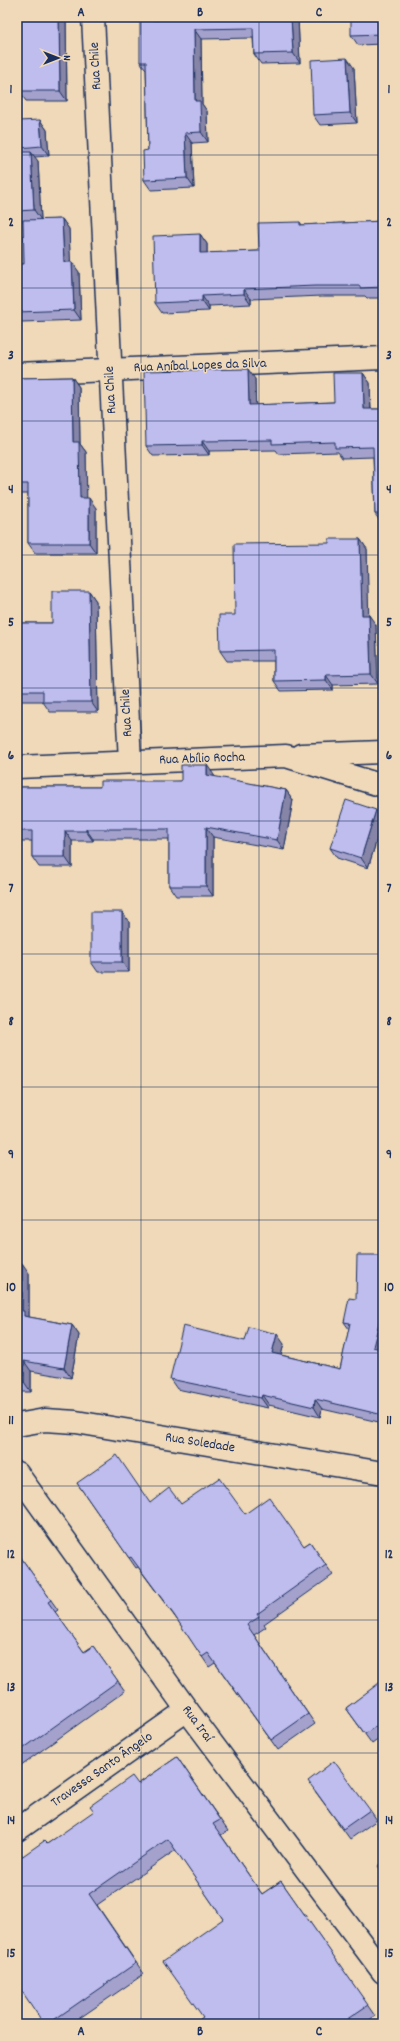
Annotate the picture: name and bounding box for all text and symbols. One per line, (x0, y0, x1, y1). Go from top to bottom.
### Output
text: A (77, 4, 85, 23)
text: B (197, 4, 203, 23)
text: C (316, 4, 323, 23)
north arrow (38, 38, 78, 78)
street label: Rua Chile (85, 42, 107, 90)
text: N (58, 55, 74, 61)
text: 1 (10, 81, 13, 100)
text: 1 (388, 81, 391, 100)
text: 2 (8, 214, 14, 233)
text: 2 (386, 214, 392, 233)
text: 3 (8, 347, 14, 366)
text: 3 (386, 347, 392, 366)
street label: Rua Aníbal Lopes da Silva (133, 354, 267, 378)
street label: Rua Chile (100, 366, 122, 414)
text: 4 (8, 481, 14, 500)
text: 4 (386, 481, 392, 500)
text: 5 (8, 614, 14, 633)
text: 5 (386, 614, 392, 633)
street label: Rua Chile (116, 689, 138, 737)
text: 6 (8, 747, 15, 766)
street label: Rua Abílio Rocha (159, 747, 246, 770)
text: 6 (386, 747, 393, 766)
text: 7 (9, 880, 14, 899)
text: 7 (387, 880, 392, 899)
text: 8 (8, 1013, 14, 1032)
text: 8 (386, 1013, 392, 1032)
text: 9 (8, 1146, 14, 1165)
text: 9 (386, 1146, 392, 1165)
text: 10 (6, 1279, 16, 1298)
text: 10 (384, 1279, 394, 1298)
text: 11 (8, 1412, 14, 1431)
text: 11 (386, 1412, 392, 1431)
street label: Rua Soledade (164, 1428, 236, 1458)
text: 12 (7, 1546, 16, 1565)
text: 12 (385, 1546, 394, 1565)
text: 13 (7, 1679, 16, 1698)
text: 13 (385, 1679, 394, 1698)
street label: Rua Iraí (177, 1701, 218, 1748)
street label: Travessa Santo Ângelo (47, 1727, 157, 1813)
text: 14 (7, 1812, 15, 1831)
text: 14 (385, 1812, 393, 1831)
text: 15 (7, 1945, 15, 1964)
text: 15 (385, 1945, 393, 1964)
text: A (77, 2023, 85, 2041)
text: B (197, 2023, 203, 2041)
text: C (316, 2023, 323, 2041)

